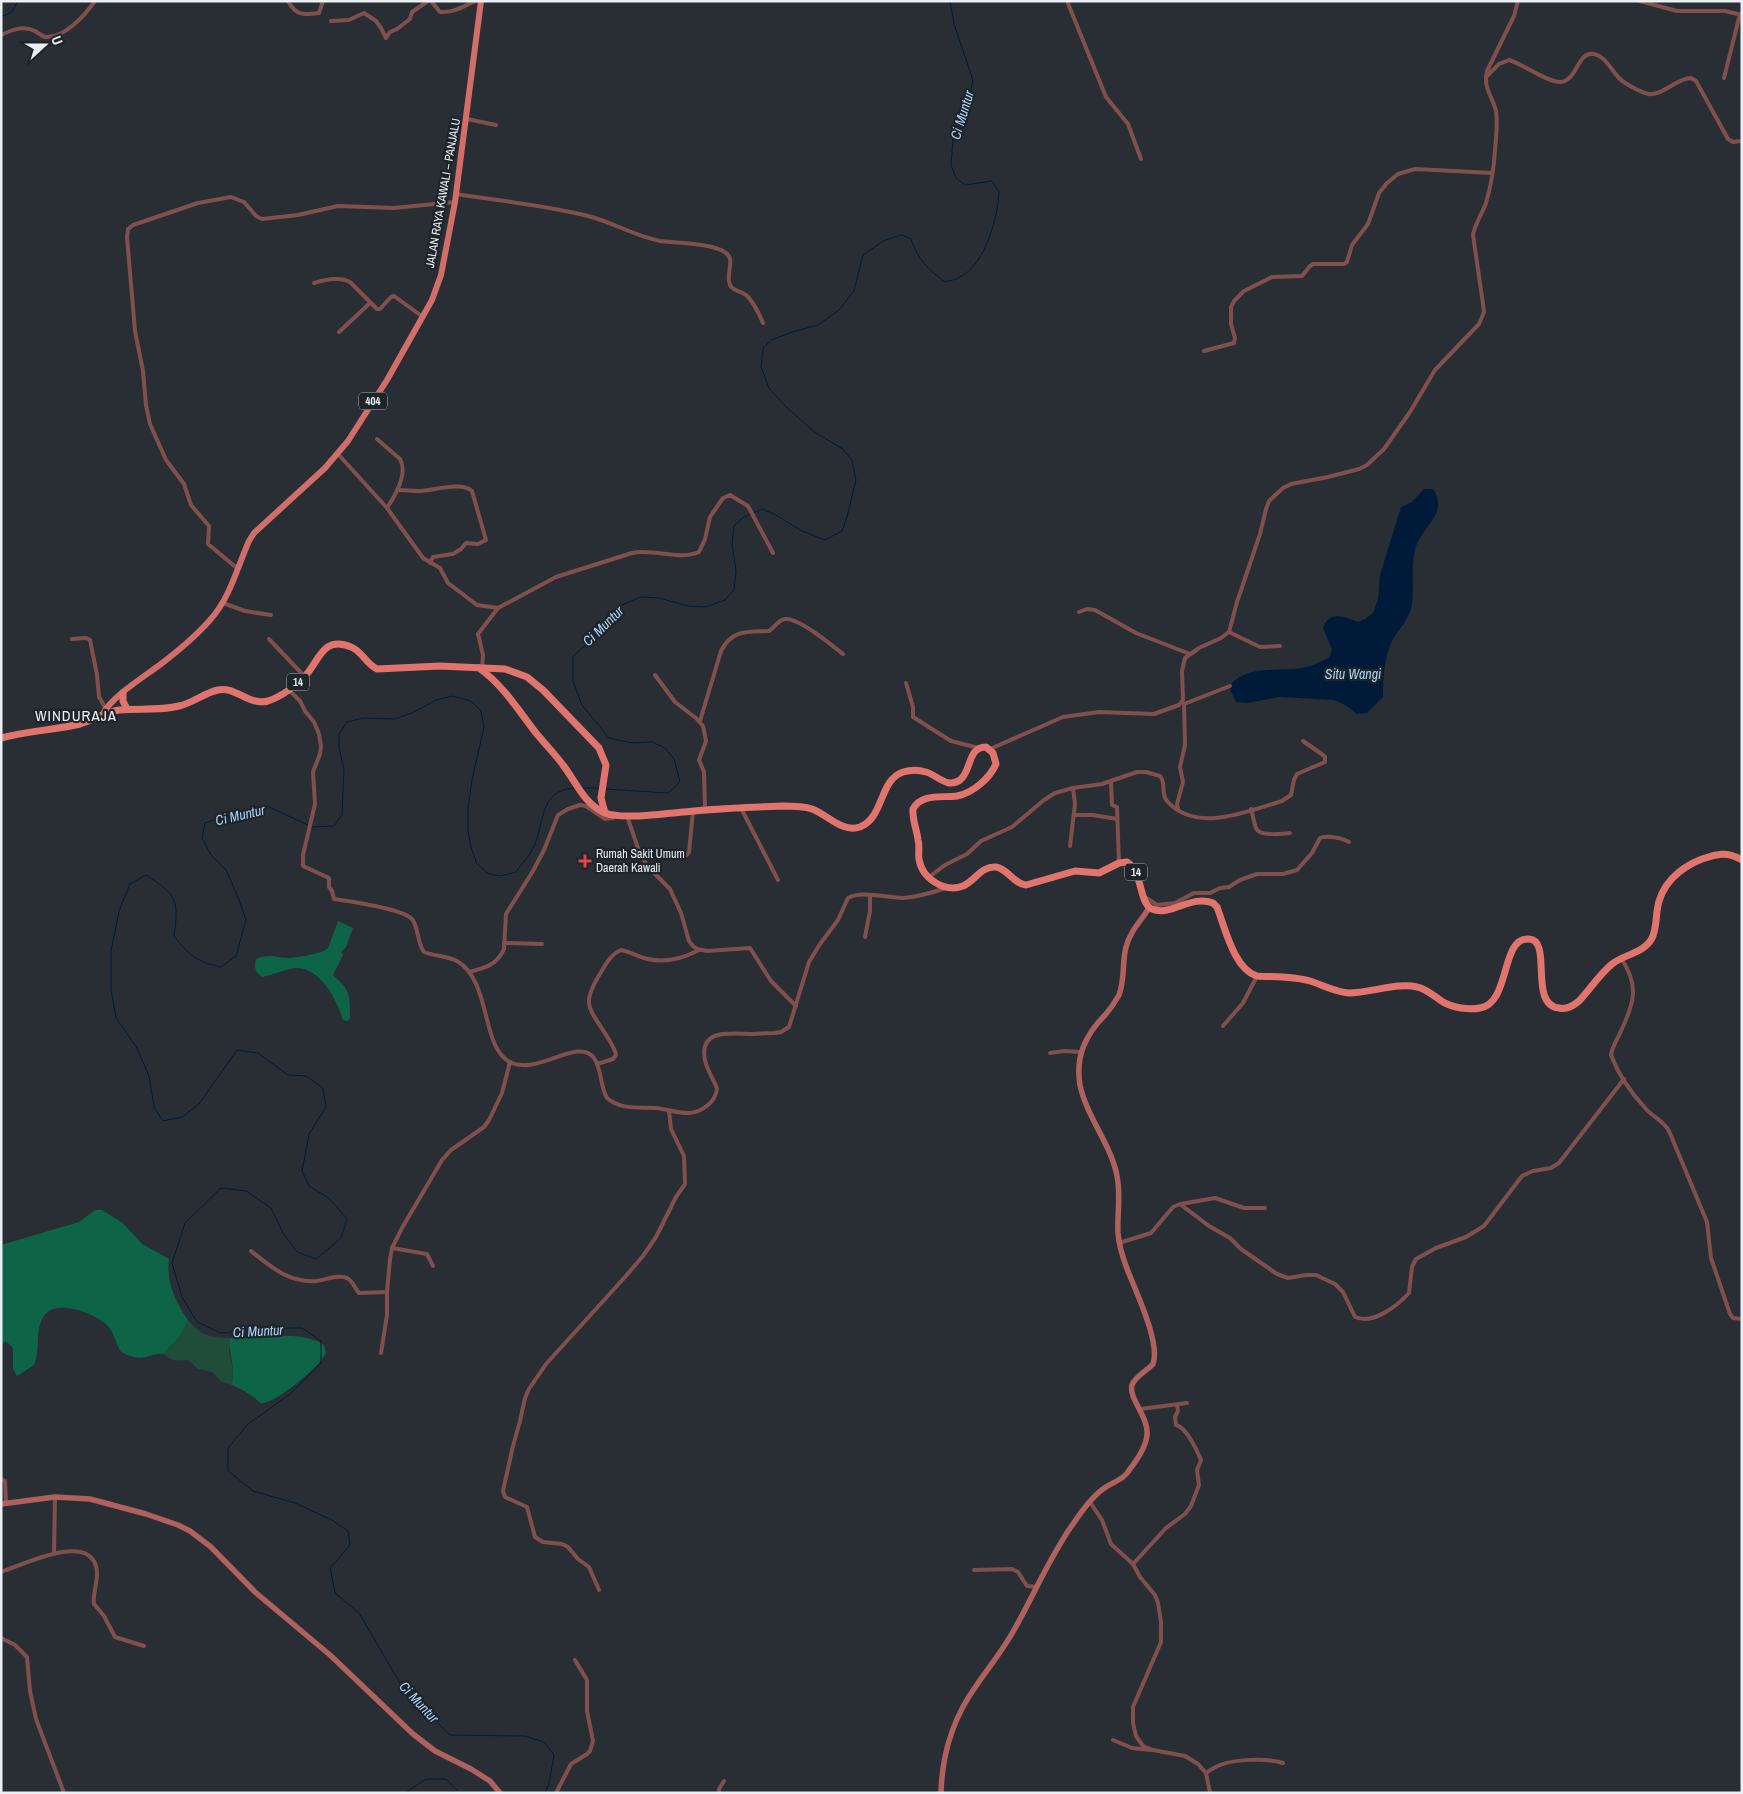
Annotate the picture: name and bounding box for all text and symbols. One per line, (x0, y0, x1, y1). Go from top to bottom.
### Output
north arrow (20, 20, 70, 70)
text: U (47, 33, 67, 47)
water label: Ci Muntur (946, 87, 978, 142)
street label: JALAN RAYA KAWALI – PANJALU (422, 117, 464, 269)
road number: 404 (359, 392, 387, 410)
water label: Ci Muntur (579, 601, 628, 650)
water label: Situ Wangi (1325, 665, 1382, 683)
road number: 14 (287, 674, 309, 690)
district label: WINDURAJA (35, 705, 117, 726)
water label: Ci Muntur (213, 800, 268, 829)
place label: Rumah Sakit Umum Daerah Kawali (596, 846, 685, 876)
marker: Rumah Sakit Umum Daerah Kawali (578, 854, 592, 868)
road number: 14 (1125, 864, 1147, 880)
water label: Ci Muntur (232, 1321, 285, 1341)
water label: Ci Muntur (395, 1677, 444, 1727)

